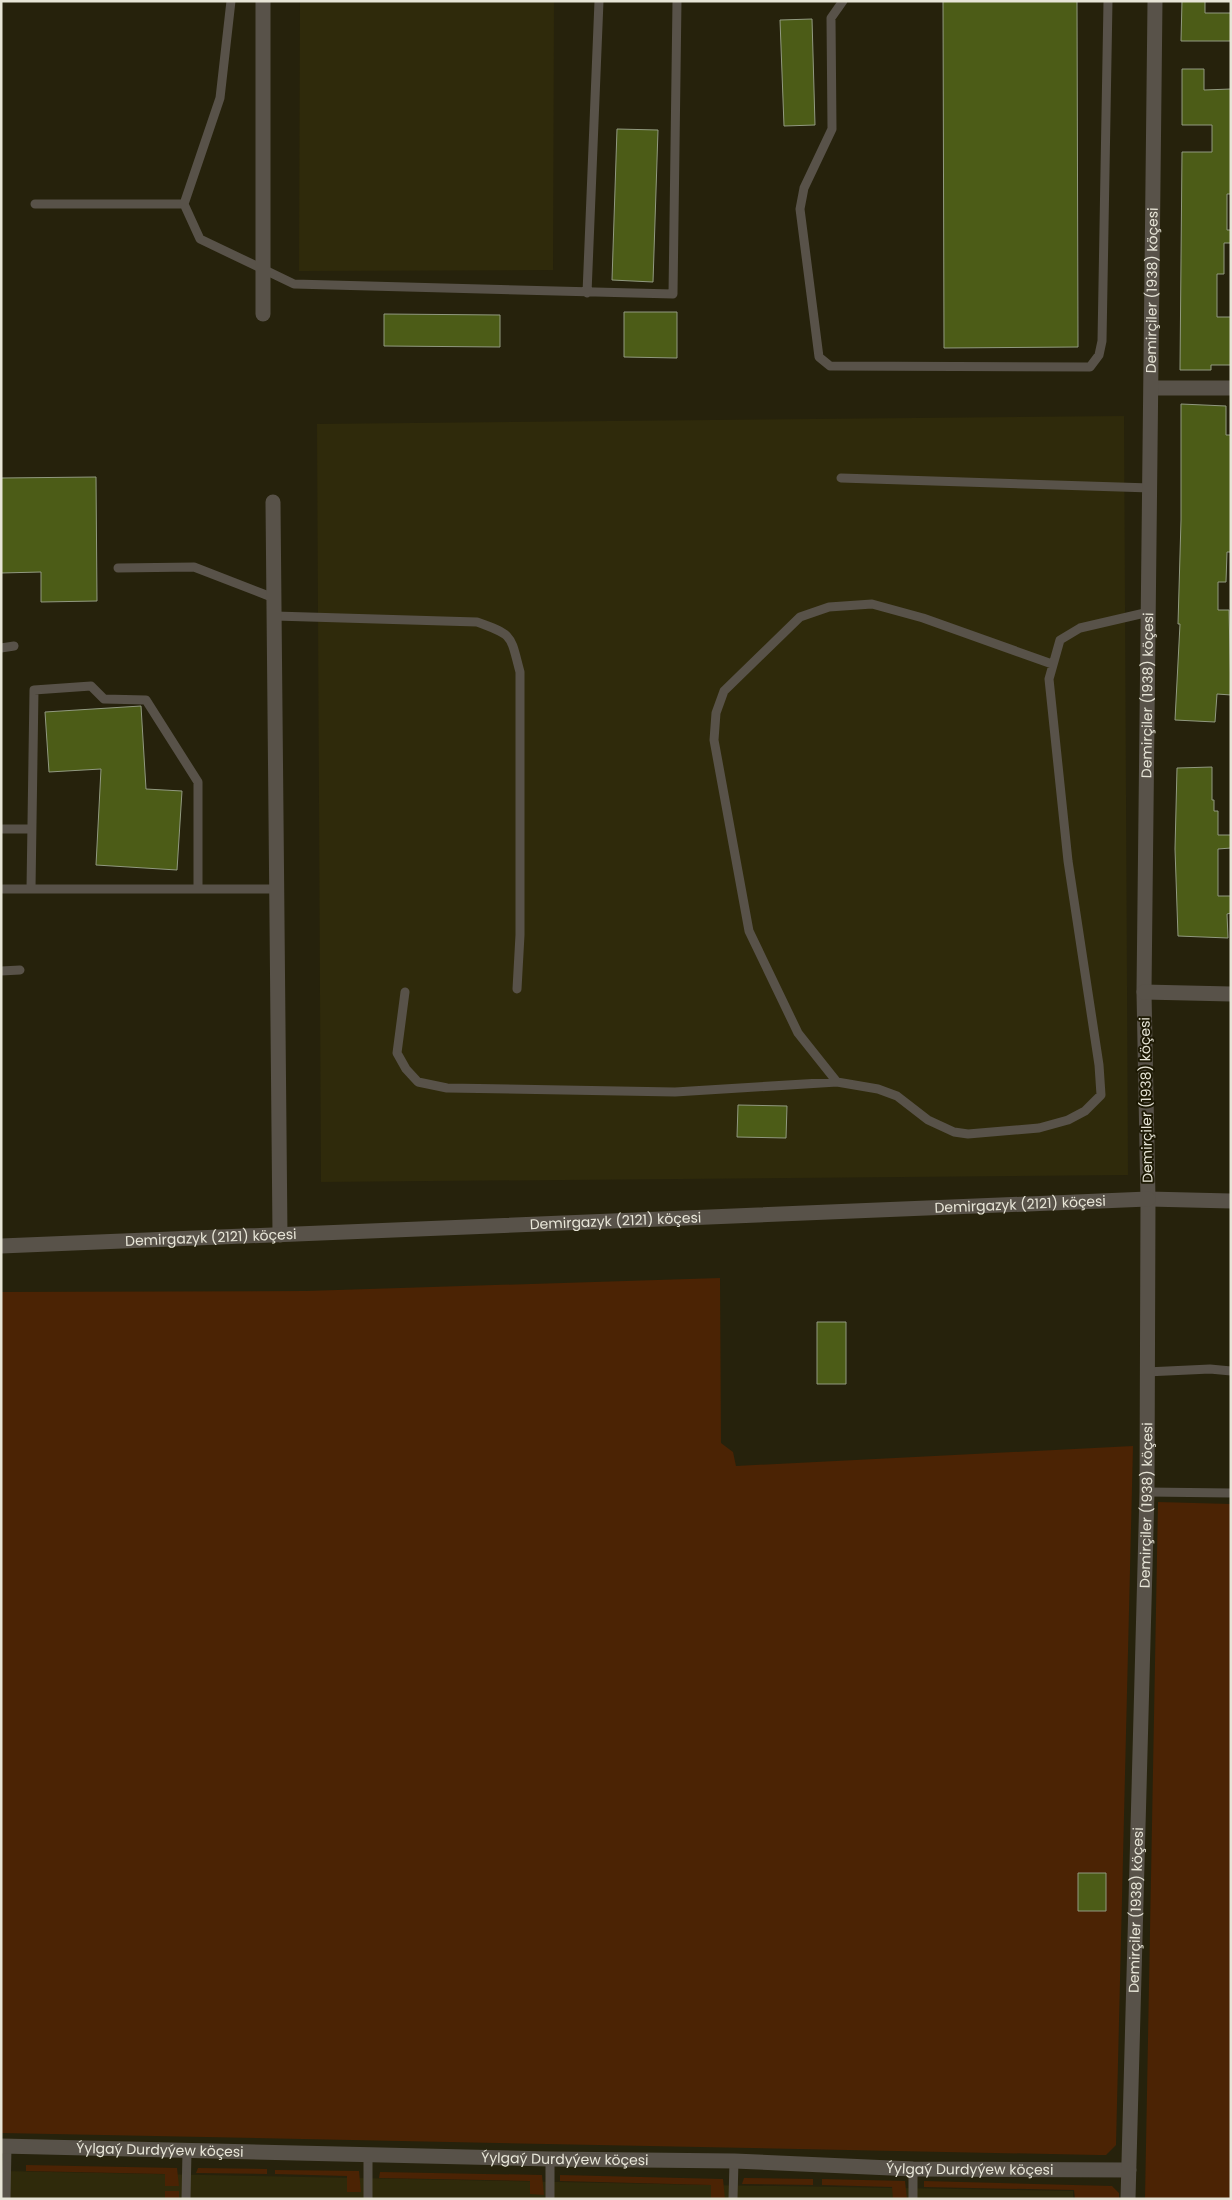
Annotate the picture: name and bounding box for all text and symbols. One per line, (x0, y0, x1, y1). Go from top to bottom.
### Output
street label: Demirçiler (1938) köçesi (1141, 207, 1163, 373)
street label: Demirçiler (1938) köçesi (1136, 612, 1158, 778)
street label: Demirçiler (1938) köçesi (1135, 1017, 1157, 1183)
street label: Demirgazyk (2121) köçesi (934, 1191, 1106, 1218)
street label: Demirgazyk (2121) köçesi (529, 1207, 702, 1234)
street label: Demirgazyk (2121) köçesi (125, 1224, 297, 1251)
street label: Demirçiler (1938) köçesi (1134, 1422, 1157, 1588)
street label: Demirçiler (1938) köçesi (1124, 1827, 1148, 1993)
street label: Ýylgaý Durdyýew köçesi (76, 2138, 244, 2162)
street label: Ýylgaý Durdyýew köçesi (481, 2147, 649, 2170)
street label: Ýylgaý Durdyýew köçesi (885, 2158, 1053, 2180)

